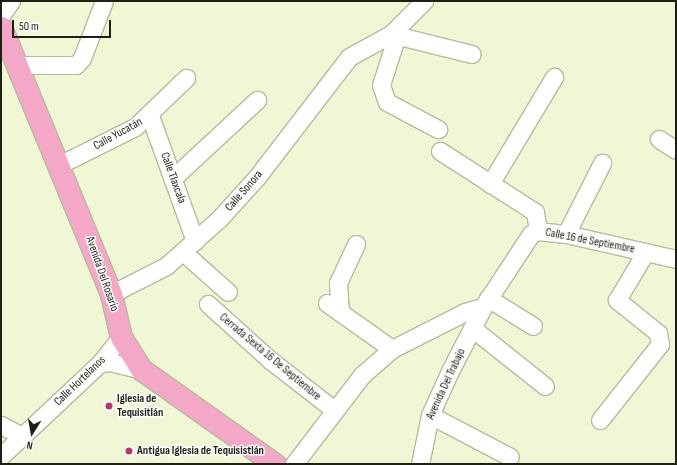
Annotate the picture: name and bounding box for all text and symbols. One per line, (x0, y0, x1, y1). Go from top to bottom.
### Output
scale bar (14, 12, 113, 38)
text: 50 m (19, 19, 39, 34)
street label: Calle Yucatán (91, 115, 145, 153)
street label: Calle Tlaxcala (157, 150, 189, 206)
street label: Calle Sonora (222, 168, 266, 214)
street label: Calle 16 de Septiembre (544, 225, 636, 257)
street label: Avenida Del Rosario (82, 235, 122, 313)
street label: Cerrada Sexta 16 De Septiembre (216, 310, 324, 404)
street label: Avenida Del Trabajo (423, 346, 469, 422)
street label: Calle Hortelanos (51, 353, 109, 409)
place label: Iglesia de Tequisitlán (117, 392, 163, 420)
marker: Iglesia de Tequisitlán (104, 401, 114, 411)
north arrow (12, 413, 52, 453)
text: N (25, 438, 34, 452)
place label: Antigua Iglesia de Tequisistlán (137, 444, 264, 458)
marker: Antigua Iglesia de Tequisistlán (124, 446, 134, 456)

